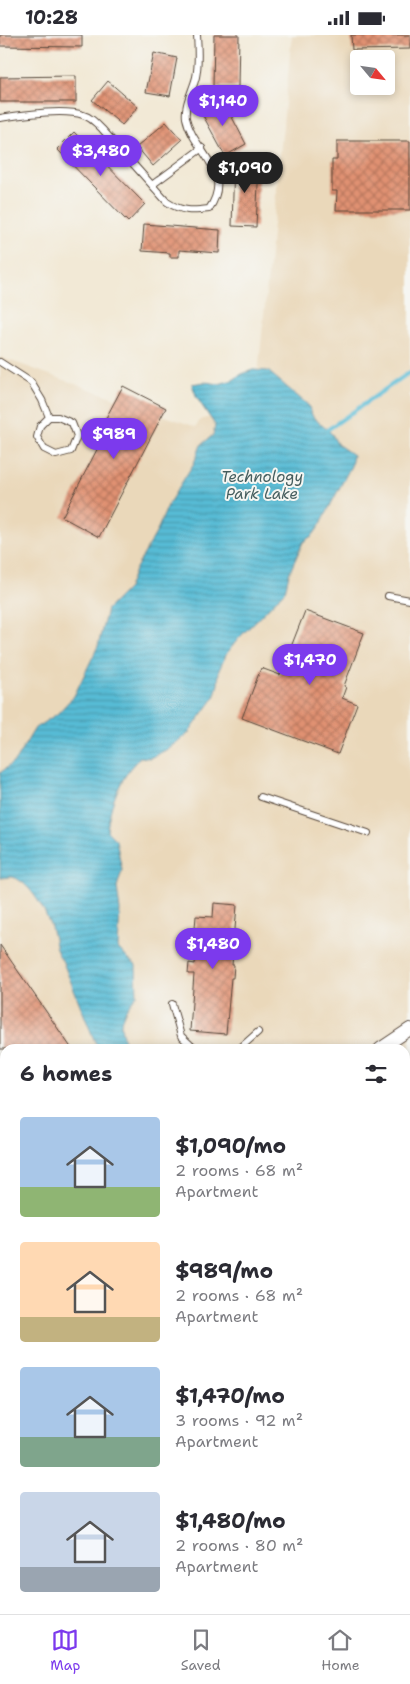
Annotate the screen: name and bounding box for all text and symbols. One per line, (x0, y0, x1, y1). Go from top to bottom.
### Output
text: 10:28 (25, 5, 78, 30)
north arrow (350, 50, 395, 95)
map controls (350, 50, 395, 95)
pin: $1,140 (182, 84, 264, 127)
text: $1,140 (198, 90, 248, 111)
pin: $3,480 (60, 135, 142, 177)
text: $3,480 (72, 140, 130, 161)
pin: $1,090 (204, 151, 286, 194)
text: $1,090 (218, 157, 272, 178)
pin: $989 (84, 417, 144, 460)
text: $989 (92, 423, 136, 444)
water label: Technology Park Lake (221, 467, 303, 504)
pin: $1,470 (269, 643, 351, 686)
text: $1,470 (283, 649, 337, 670)
pin: $1,480 (172, 927, 254, 970)
text: $1,480 (186, 933, 240, 954)
text: 6 homes (20, 1060, 112, 1088)
icon: filters (362, 1060, 390, 1088)
text: $1,090/mo (175, 1132, 286, 1160)
icon: home (60, 1137, 120, 1197)
text: 2 rooms · 68 m² (175, 1160, 303, 1181)
text: Apartment (175, 1181, 258, 1202)
text: $989/mo (175, 1257, 273, 1285)
icon: home (60, 1262, 120, 1322)
text: 2 rooms · 68 m² (175, 1285, 303, 1306)
text: Apartment (175, 1306, 258, 1327)
text: $1,470/mo (175, 1382, 285, 1410)
icon: home (60, 1387, 120, 1447)
text: 3 rooms · 92 m² (175, 1410, 303, 1431)
text: Apartment (175, 1431, 258, 1452)
text: $1,480/mo (175, 1507, 286, 1535)
icon: home (60, 1512, 120, 1572)
text: 2 rooms · 80 m² (175, 1535, 303, 1556)
text: Apartment (175, 1556, 258, 1577)
tab: Map (50, 1626, 80, 1674)
tab: Saved (181, 1626, 221, 1674)
tab: Home (321, 1626, 360, 1674)

